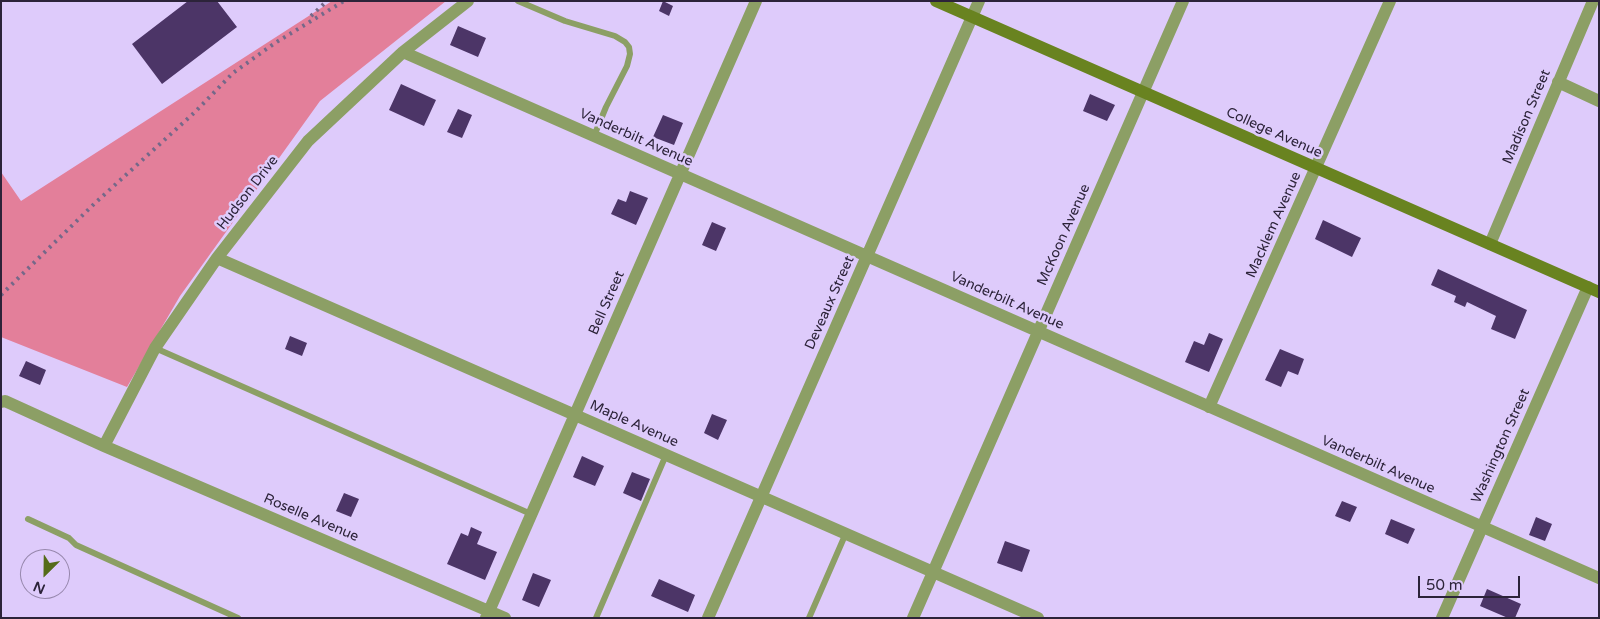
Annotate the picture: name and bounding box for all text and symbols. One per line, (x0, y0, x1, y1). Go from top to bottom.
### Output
street label: Madison Street (1500, 67, 1554, 167)
street label: College Avenue (1223, 104, 1325, 162)
street label: Vanderbilt Avenue (577, 105, 695, 171)
street label: Hudson Drive (214, 153, 282, 233)
street label: Macklem Avenue (1243, 169, 1305, 281)
street label: McKoon Avenue (1034, 182, 1094, 288)
street label: Deveaux Street (802, 254, 858, 352)
street label: Bell Street (585, 268, 629, 338)
street label: Vanderbilt Avenue (948, 268, 1066, 334)
street label: Washington Street (1468, 386, 1534, 506)
street label: Maple Avenue (587, 397, 681, 451)
street label: Vanderbilt Avenue (1319, 432, 1437, 498)
street label: Roselle Avenue (261, 490, 361, 546)
north arrow (20, 549, 70, 599)
scale bar (1420, 566, 1522, 598)
text: 50 m (1426, 576, 1463, 594)
text: N (31, 577, 48, 597)

